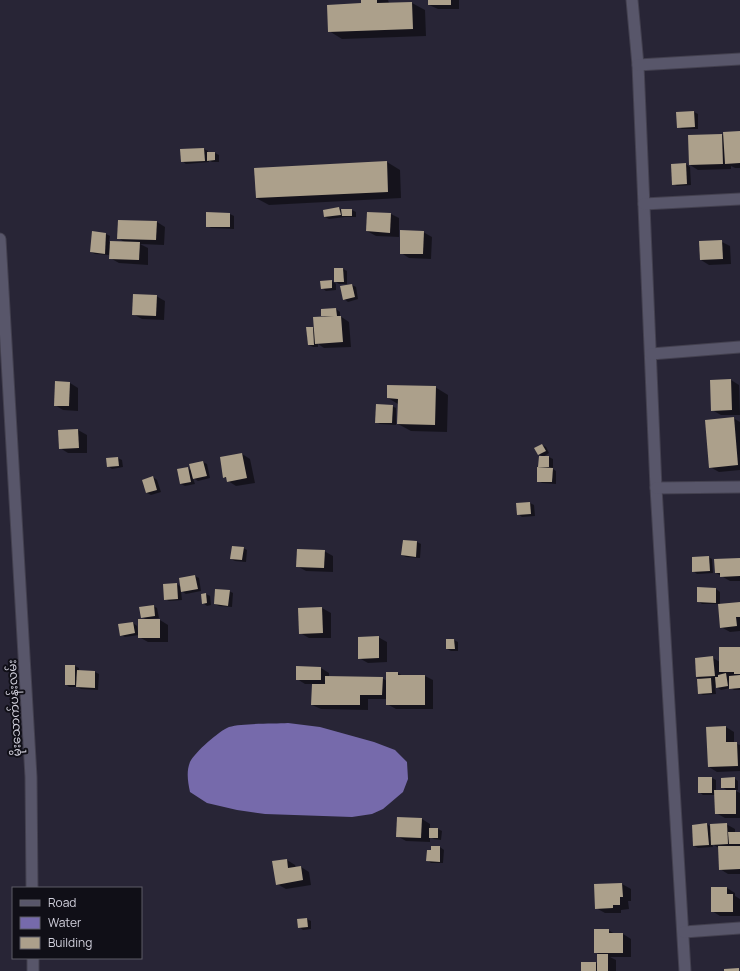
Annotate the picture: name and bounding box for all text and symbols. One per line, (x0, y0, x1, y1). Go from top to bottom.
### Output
street label: မိုးသောက်ပန်းလမ်း (3, 659, 27, 757)
legend (12, 887, 142, 959)
text: Road (48, 894, 76, 911)
text: Water (48, 914, 82, 931)
text: Building (48, 934, 92, 951)

